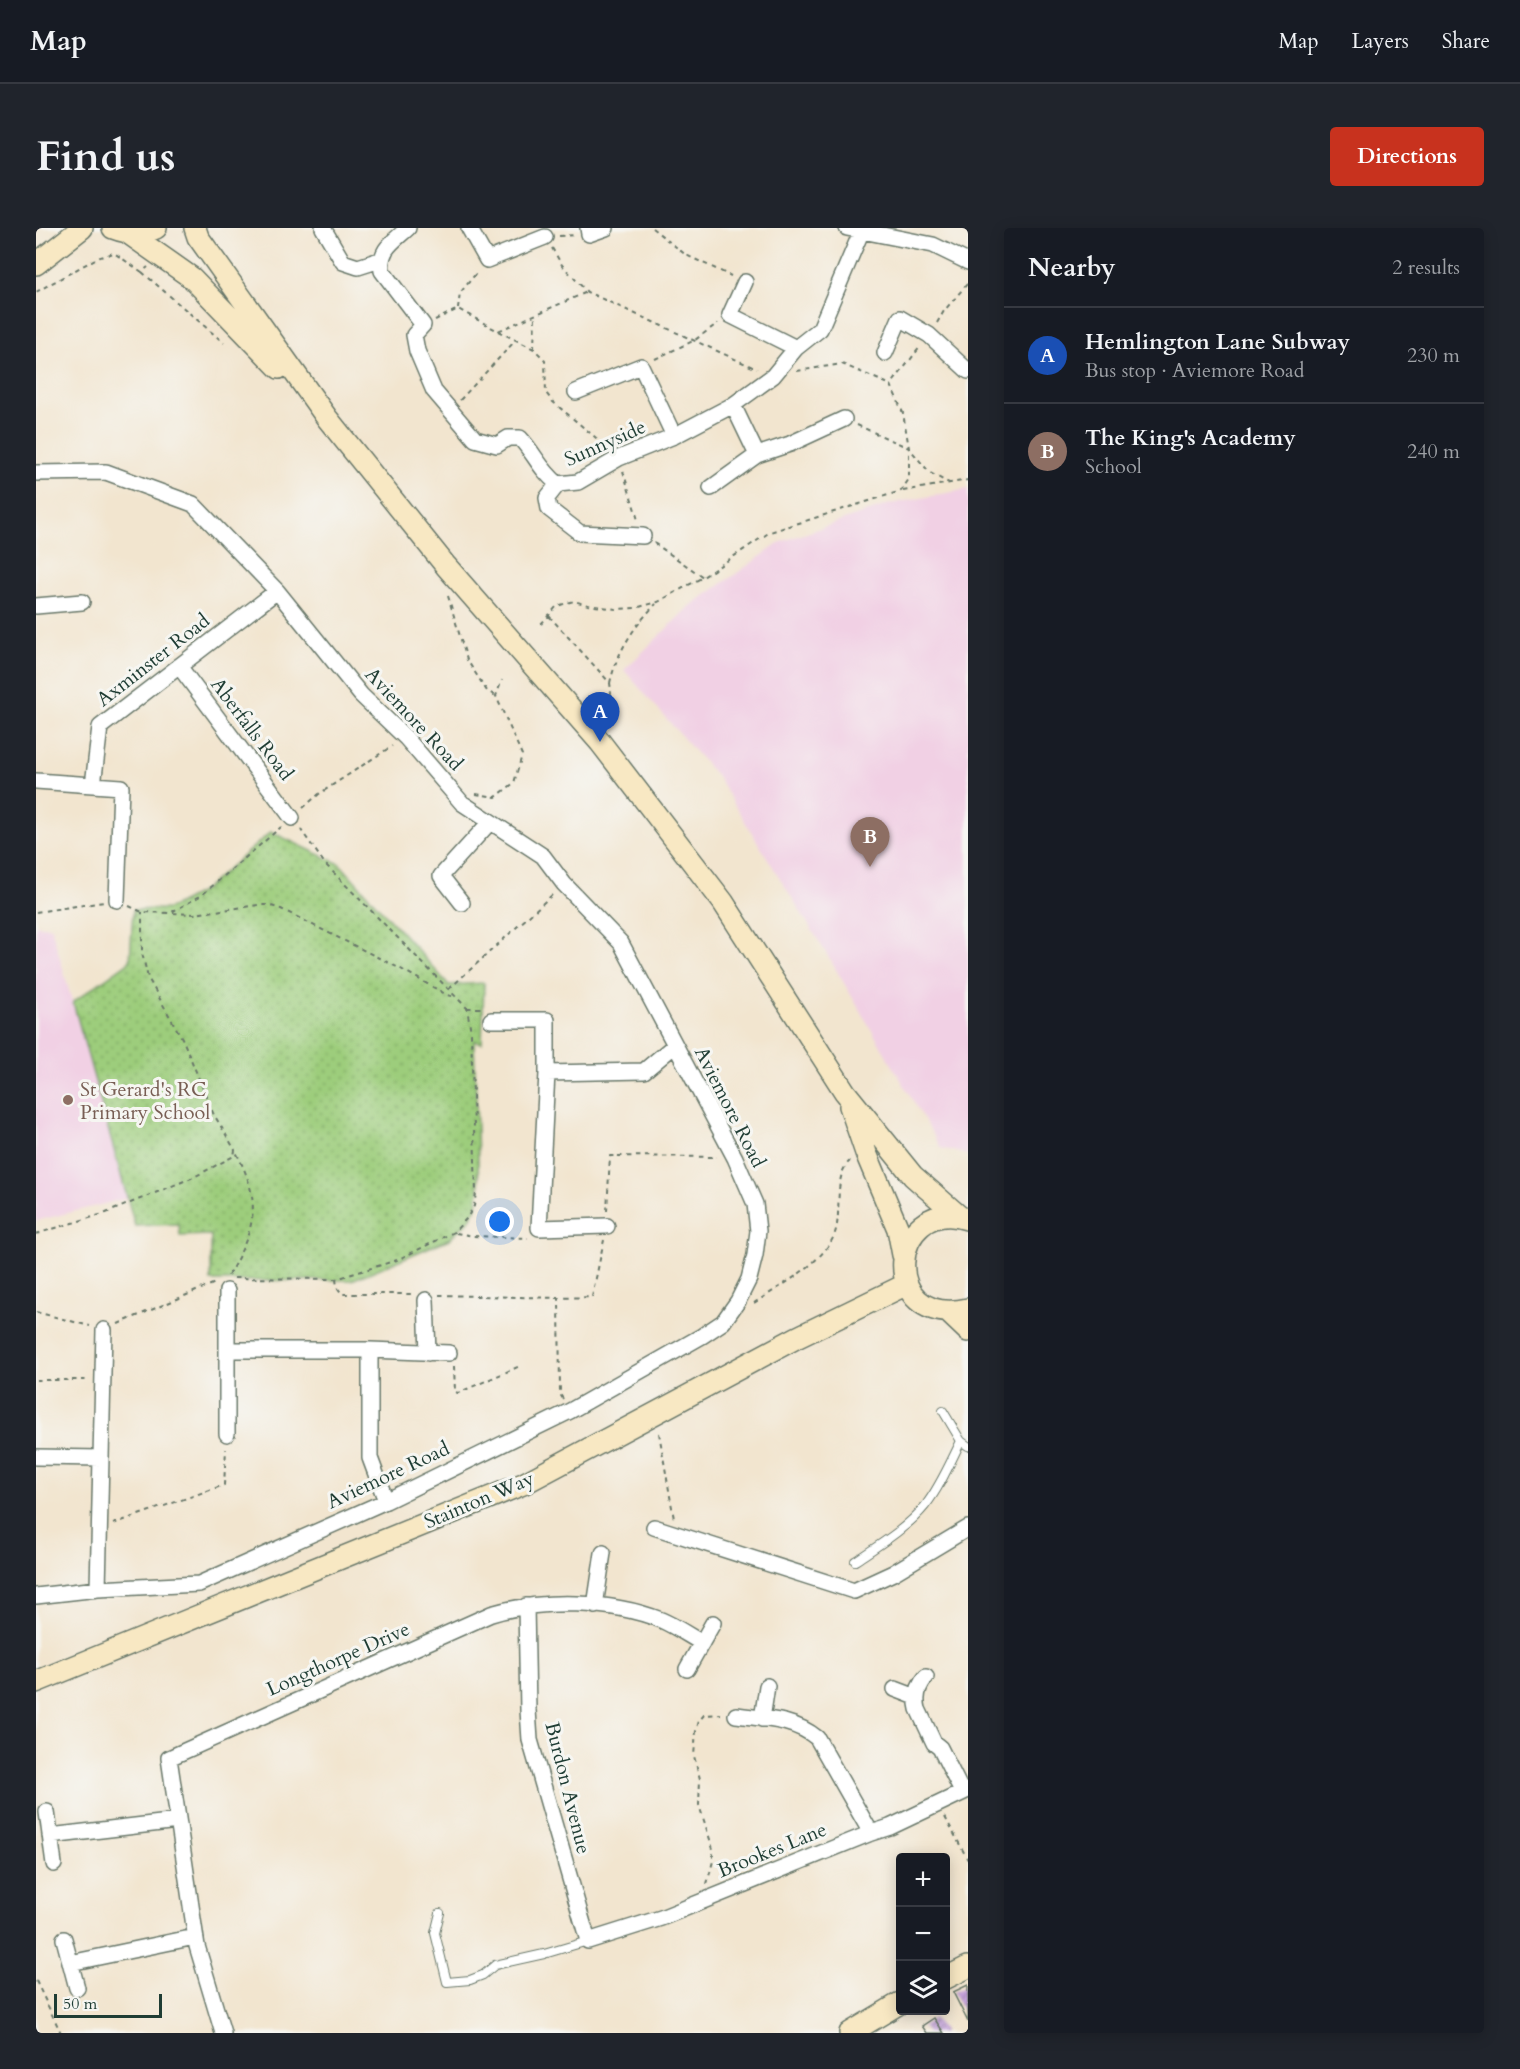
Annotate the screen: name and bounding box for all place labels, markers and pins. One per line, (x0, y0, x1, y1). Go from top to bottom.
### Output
pin: A (580, 692, 620, 742)
pin: B (850, 818, 890, 867)
place label: St Gerard's RC Primary School (80, 1076, 210, 1126)
marker: St Gerard's RC Primary School (61, 1093, 75, 1107)

